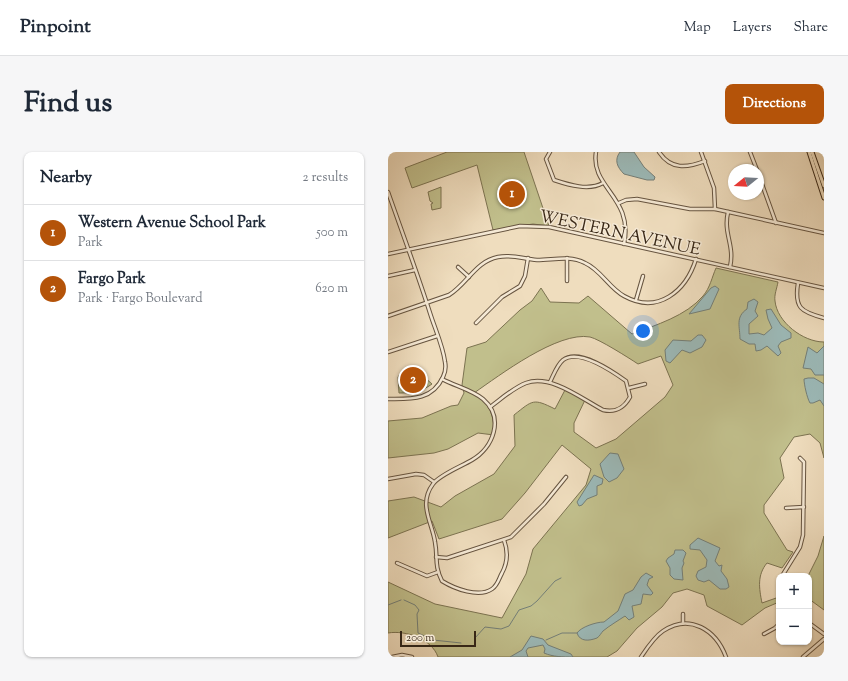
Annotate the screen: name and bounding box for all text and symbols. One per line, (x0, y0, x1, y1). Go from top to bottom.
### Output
text: Pinpoint (20, 14, 91, 41)
text: Map (684, 18, 711, 38)
text: Layers (733, 18, 771, 38)
text: Share (793, 18, 828, 38)
text: Find us (24, 84, 112, 124)
button: Directions (725, 84, 824, 124)
north arrow (728, 164, 764, 200)
text: Nearby (40, 166, 92, 190)
text: 2 results (303, 169, 348, 187)
pin: 1 (499, 179, 525, 209)
street label: WESTERN AVENUE (537, 205, 702, 263)
text: Western Avenue School Park (78, 213, 266, 234)
text: 1 (51, 224, 55, 242)
text: 500 m (316, 224, 348, 242)
text: Park (78, 234, 103, 252)
text: Fargo Park (78, 269, 146, 290)
text: 2 (50, 280, 56, 298)
text: 620 m (315, 280, 348, 298)
text: Park · Fargo Boulevard (78, 290, 203, 308)
your location (633, 321, 653, 341)
pin: 2 (400, 365, 426, 395)
map controls (776, 573, 812, 645)
button: + (776, 573, 812, 609)
button: − (776, 609, 812, 645)
scale bar (400, 629, 476, 648)
text: 200 m (406, 630, 434, 646)

